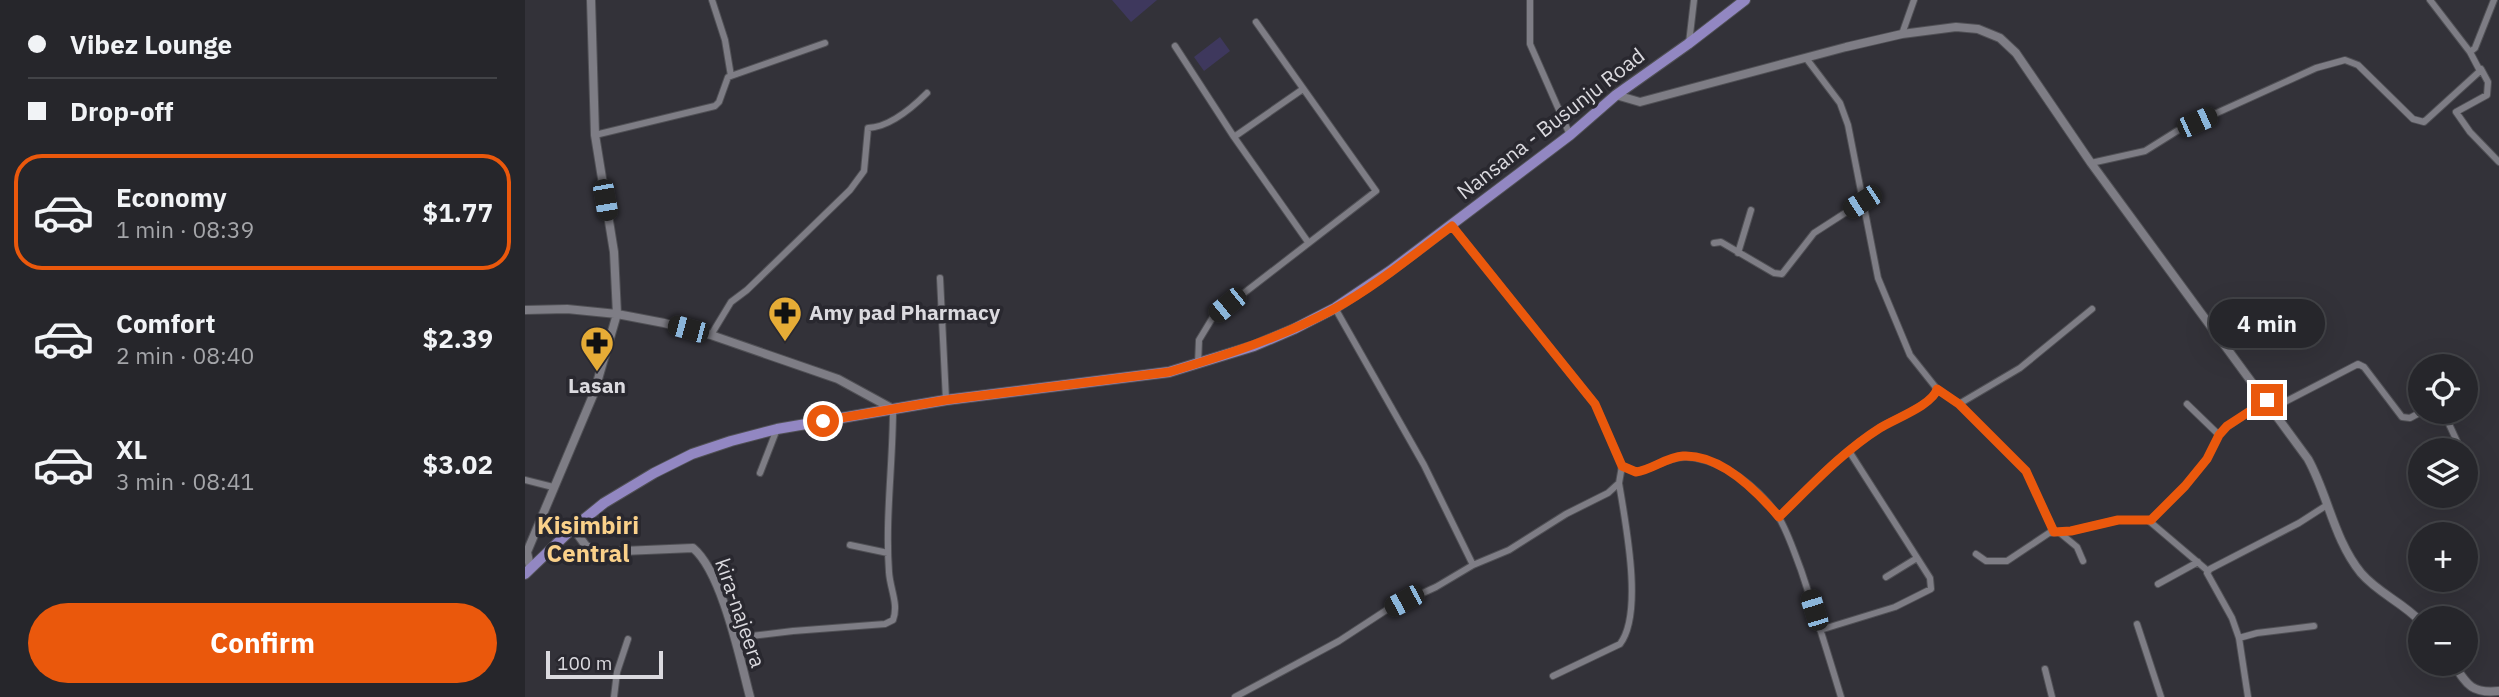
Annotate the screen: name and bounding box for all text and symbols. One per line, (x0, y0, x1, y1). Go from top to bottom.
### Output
text: Vibez Lounge (70, 27, 232, 61)
street label: Nansana - Busunju Road (1451, 41, 1650, 205)
text: Drop-off (70, 94, 173, 128)
car (2174, 104, 2221, 140)
car (592, 177, 619, 223)
text: Economy (116, 180, 227, 214)
icon: car (32, 181, 95, 244)
car (1839, 182, 1886, 222)
text: $1.77 (423, 195, 493, 229)
text: 1 min · 08:39 (116, 214, 254, 244)
car (1205, 284, 1250, 326)
pharmacy icon: Amy pad Pharmacy (766, 294, 804, 343)
place label: Amy pad Pharmacy (809, 298, 1001, 326)
callout: 4 min (2209, 298, 2325, 348)
text: Comfort (116, 306, 215, 340)
icon: car (32, 307, 95, 370)
text: 4 min (2237, 308, 2297, 338)
car (665, 313, 712, 345)
text: $2.39 (423, 321, 493, 355)
pharmacy icon: Lasan (578, 324, 616, 373)
text: 2 min · 08:40 (116, 340, 254, 370)
map controls (2408, 354, 2478, 676)
button: locate (2408, 354, 2478, 424)
place label: Lasan (568, 371, 626, 399)
route end (2251, 384, 2283, 416)
route start (807, 405, 839, 437)
text: XL (116, 432, 147, 466)
icon: car (32, 433, 95, 496)
button: layers (2408, 438, 2478, 508)
text: $3.02 (423, 447, 493, 481)
text: 3 min · 08:41 (116, 466, 254, 496)
district label: Kisimbiri Central (537, 509, 639, 569)
button: + (2408, 522, 2478, 592)
street label: kira-najeera (709, 554, 773, 671)
car (1381, 582, 1428, 620)
car (1798, 587, 1831, 633)
button: Confirm (28, 603, 497, 683)
button: − (2408, 606, 2478, 676)
scale bar (546, 648, 663, 680)
text: 100 m (557, 651, 612, 675)

